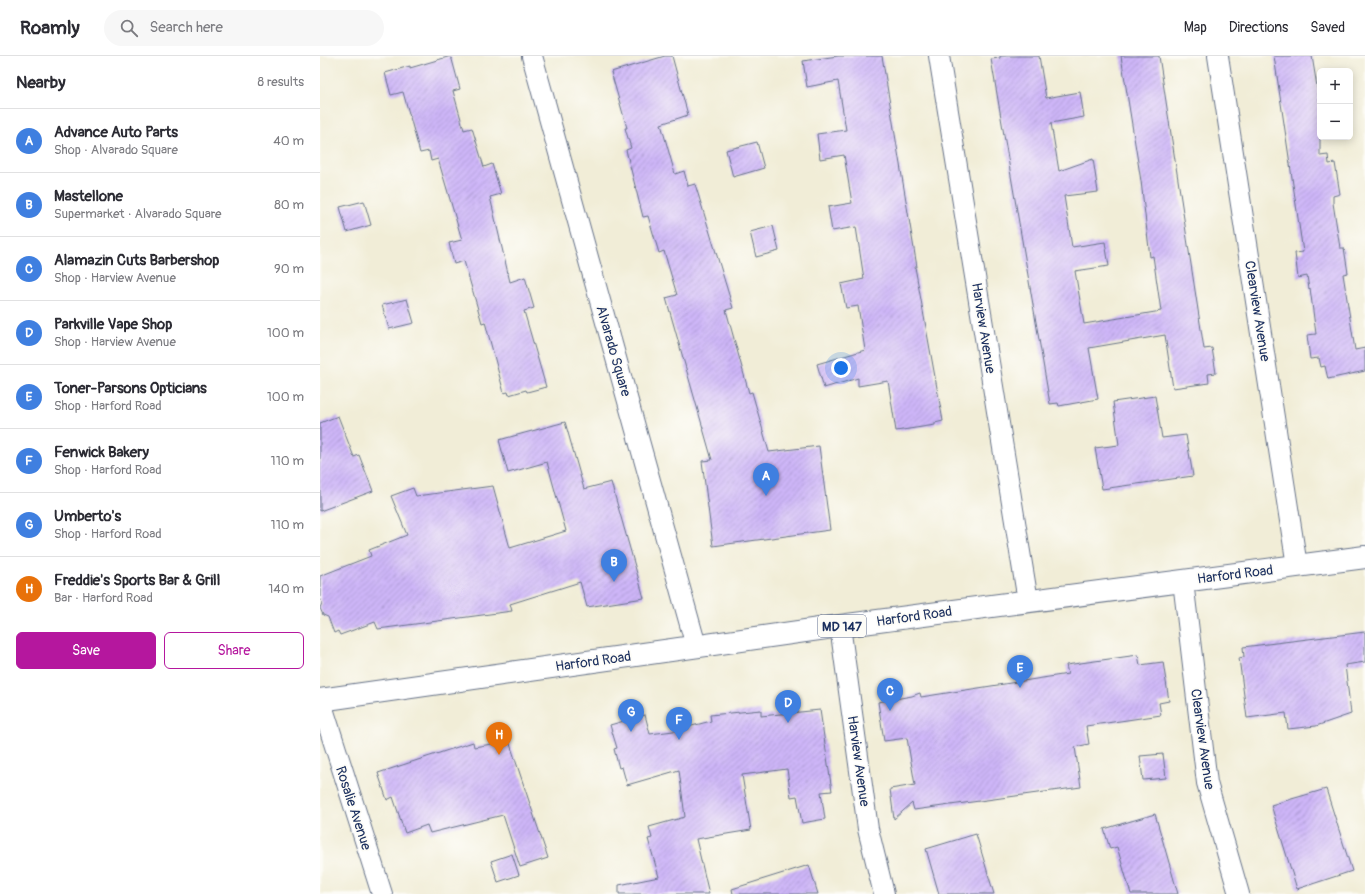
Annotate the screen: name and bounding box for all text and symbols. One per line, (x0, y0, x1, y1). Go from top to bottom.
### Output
search box (104, 10, 384, 46)
text: Roamly (20, 16, 80, 40)
icon: search (118, 17, 140, 39)
text: Search here (150, 18, 223, 37)
text: Map (1184, 19, 1207, 36)
text: Directions (1229, 19, 1288, 36)
text: Saved (1310, 19, 1345, 36)
map controls (1317, 68, 1353, 140)
button: + (1317, 68, 1353, 104)
text: Nearby (16, 72, 65, 93)
text: 8 results (258, 74, 304, 90)
button: − (1317, 104, 1353, 140)
text: Advance Auto Parts (54, 123, 178, 142)
text: A (25, 133, 33, 149)
text: 40 m (273, 133, 304, 149)
text: Shop · Alvarado Square (54, 142, 178, 158)
text: Mastellone (54, 187, 123, 206)
text: B (25, 197, 33, 213)
text: 80 m (274, 197, 304, 213)
text: Supermarket · Alvarado Square (54, 206, 222, 222)
text: Alamazin Cuts Barbershop (54, 251, 219, 270)
street label: Clearview Avenue (1241, 260, 1274, 363)
text: C (25, 261, 33, 277)
text: 90 m (274, 261, 304, 277)
text: Shop · Harview Avenue (54, 270, 176, 286)
street label: Harview Avenue (968, 282, 999, 375)
street label: Alvarado Square (592, 304, 635, 399)
text: Parkville Vape Shop (54, 315, 172, 334)
text: D (25, 325, 33, 341)
text: 100 m (267, 325, 304, 341)
text: Shop · Harview Avenue (54, 334, 176, 350)
your location (831, 358, 851, 378)
text: Toner-Parsons Opticians (54, 379, 207, 398)
text: E (26, 389, 32, 405)
text: 100 m (267, 389, 304, 405)
text: Shop · Harford Road (54, 398, 162, 414)
text: Fenwick Bakery (54, 443, 149, 462)
text: F (25, 453, 33, 469)
text: 110 m (271, 453, 304, 469)
text: Shop · Harford Road (54, 462, 162, 478)
pin: A (753, 463, 779, 496)
text: Umberto's (54, 507, 121, 526)
text: G (25, 517, 33, 533)
text: 110 m (271, 517, 304, 533)
text: Shop · Harford Road (54, 526, 162, 542)
pin: B (601, 549, 627, 582)
street label: Harford Road (1196, 561, 1274, 588)
text: Freddie's Sports Bar & Grill (54, 571, 220, 590)
text: H (25, 581, 33, 597)
text: 140 m (268, 581, 304, 597)
text: Bar · Harford Road (54, 590, 153, 606)
street label: Harford Road (875, 603, 953, 630)
road number: MD 147 (818, 615, 866, 637)
button: Save (16, 632, 156, 669)
button: Share (164, 632, 304, 669)
street label: Harford Road (554, 648, 632, 675)
pin: E (1007, 655, 1033, 688)
pin: C (877, 678, 903, 711)
street label: Clearview Avenue (1187, 688, 1218, 791)
pin: D (775, 690, 801, 723)
pin: G (618, 699, 644, 732)
pin: F (666, 707, 692, 740)
street label: Harview Avenue (844, 715, 873, 808)
pin: H (486, 722, 512, 755)
street label: Rosalie Avenue (332, 764, 375, 852)

